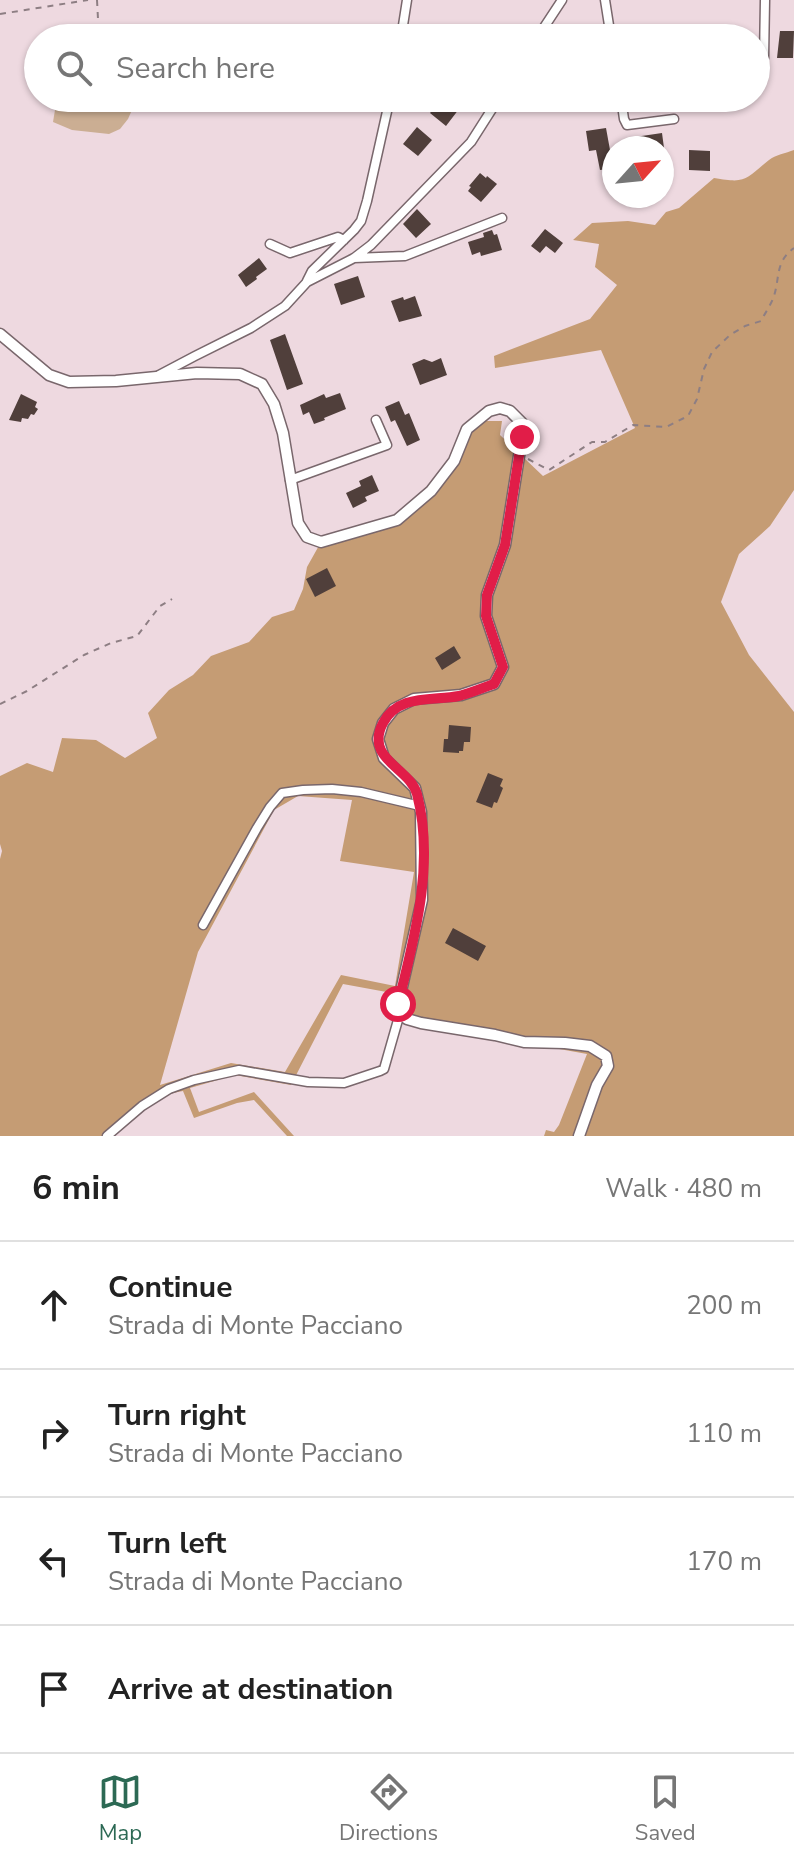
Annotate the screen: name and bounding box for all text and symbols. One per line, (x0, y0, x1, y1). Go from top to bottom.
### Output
search box (24, 24, 770, 112)
icon: search (52, 46, 96, 90)
text: Search here (116, 48, 275, 89)
north arrow (602, 136, 674, 208)
route end (504, 419, 540, 455)
route start (380, 986, 416, 1022)
text: 6 min (32, 1165, 120, 1211)
text: Walk · 480 m (605, 1171, 762, 1206)
text: Continue (108, 1267, 233, 1308)
icon: ahead (32, 1283, 76, 1327)
text: 200 m (686, 1288, 762, 1323)
text: Strada di Monte Pacciano (108, 1308, 403, 1343)
text: Turn right (108, 1395, 246, 1436)
icon: right (32, 1411, 76, 1455)
text: 110 m (686, 1416, 762, 1451)
text: Strada di Monte Pacciano (108, 1436, 403, 1471)
text: Turn left (108, 1523, 226, 1564)
icon: left (32, 1539, 76, 1583)
text: 170 m (686, 1544, 762, 1579)
text: Strada di Monte Pacciano (108, 1564, 403, 1599)
icon: arrive (32, 1667, 76, 1711)
text: Arrive at destination (108, 1669, 393, 1710)
tab: Map (98, 1770, 142, 1848)
tab: Directions (339, 1770, 438, 1848)
tab: Saved (635, 1770, 696, 1848)

